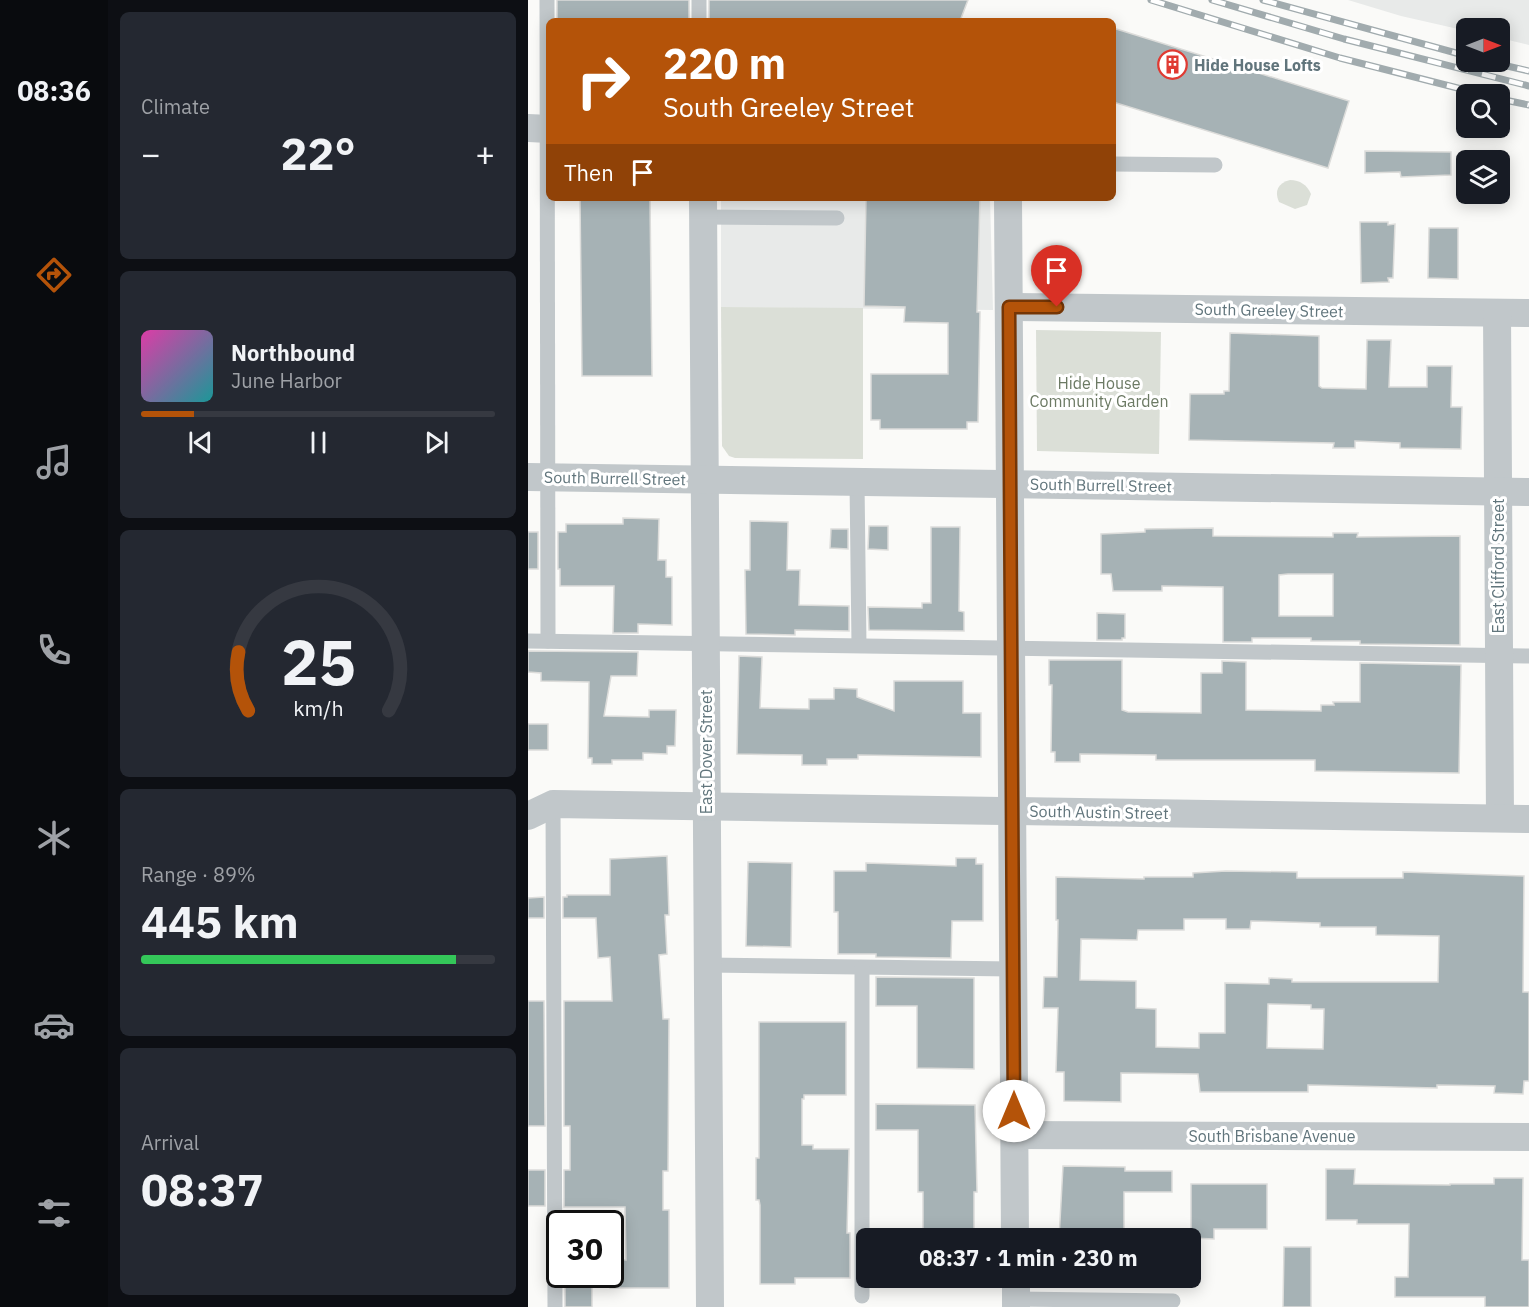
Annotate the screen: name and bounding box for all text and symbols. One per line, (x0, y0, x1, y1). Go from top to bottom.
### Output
north arrow (1456, 18, 1510, 72)
map controls (1456, 18, 1510, 204)
text: 220 m (663, 36, 786, 91)
icon: right (564, 42, 642, 120)
building icon: Hide House Lofts (1157, 49, 1189, 81)
place label: Hide House Lofts (1194, 55, 1321, 75)
text: 08:36 (17, 73, 91, 108)
button: search (1456, 84, 1510, 138)
text: South Greeley Street (663, 89, 914, 124)
text: Climate (141, 93, 210, 120)
text: 22° (280, 124, 356, 182)
text: − (141, 132, 161, 175)
text: + (475, 132, 495, 175)
button: layers (1456, 150, 1510, 204)
icon: arrive (626, 156, 659, 189)
text: Then (564, 158, 614, 187)
pin (1031, 245, 1082, 307)
icon: directions (33, 254, 75, 296)
icon: arrive (1040, 254, 1073, 287)
street label: South Greeley Street (1194, 299, 1344, 321)
text: Northbound (231, 338, 355, 367)
text: June Harbor (231, 367, 342, 394)
park label: Hide House Community Garden (1030, 373, 1168, 411)
icon: previous (184, 426, 217, 459)
icon: pause (302, 426, 335, 459)
icon: next (420, 426, 453, 459)
icon: music (33, 441, 75, 483)
street label: South Burrell Street (544, 467, 686, 489)
street label: South Burrell Street (1030, 474, 1172, 496)
street label: East Clifford Street (1488, 498, 1508, 634)
text: 25 (281, 621, 355, 702)
icon: phone (33, 629, 75, 671)
street label: East Dover Street (696, 690, 716, 814)
text: km/h (293, 694, 343, 722)
street label: South Austin Street (1029, 801, 1169, 823)
icon: climate (33, 817, 75, 859)
text: Range · 89% (141, 861, 256, 888)
text: 445 km (141, 892, 299, 950)
icon: car (33, 1004, 75, 1046)
position arrow (982, 1079, 1046, 1143)
street label: South Brisbane Avenue (1189, 1126, 1356, 1146)
text: Arrival (141, 1129, 199, 1156)
text: 08:37 (141, 1160, 264, 1218)
icon: filters (33, 1192, 75, 1234)
speed limit sign: 30 (546, 1210, 624, 1288)
text: 08:37 · 1 min · 230 m (919, 1243, 1138, 1272)

